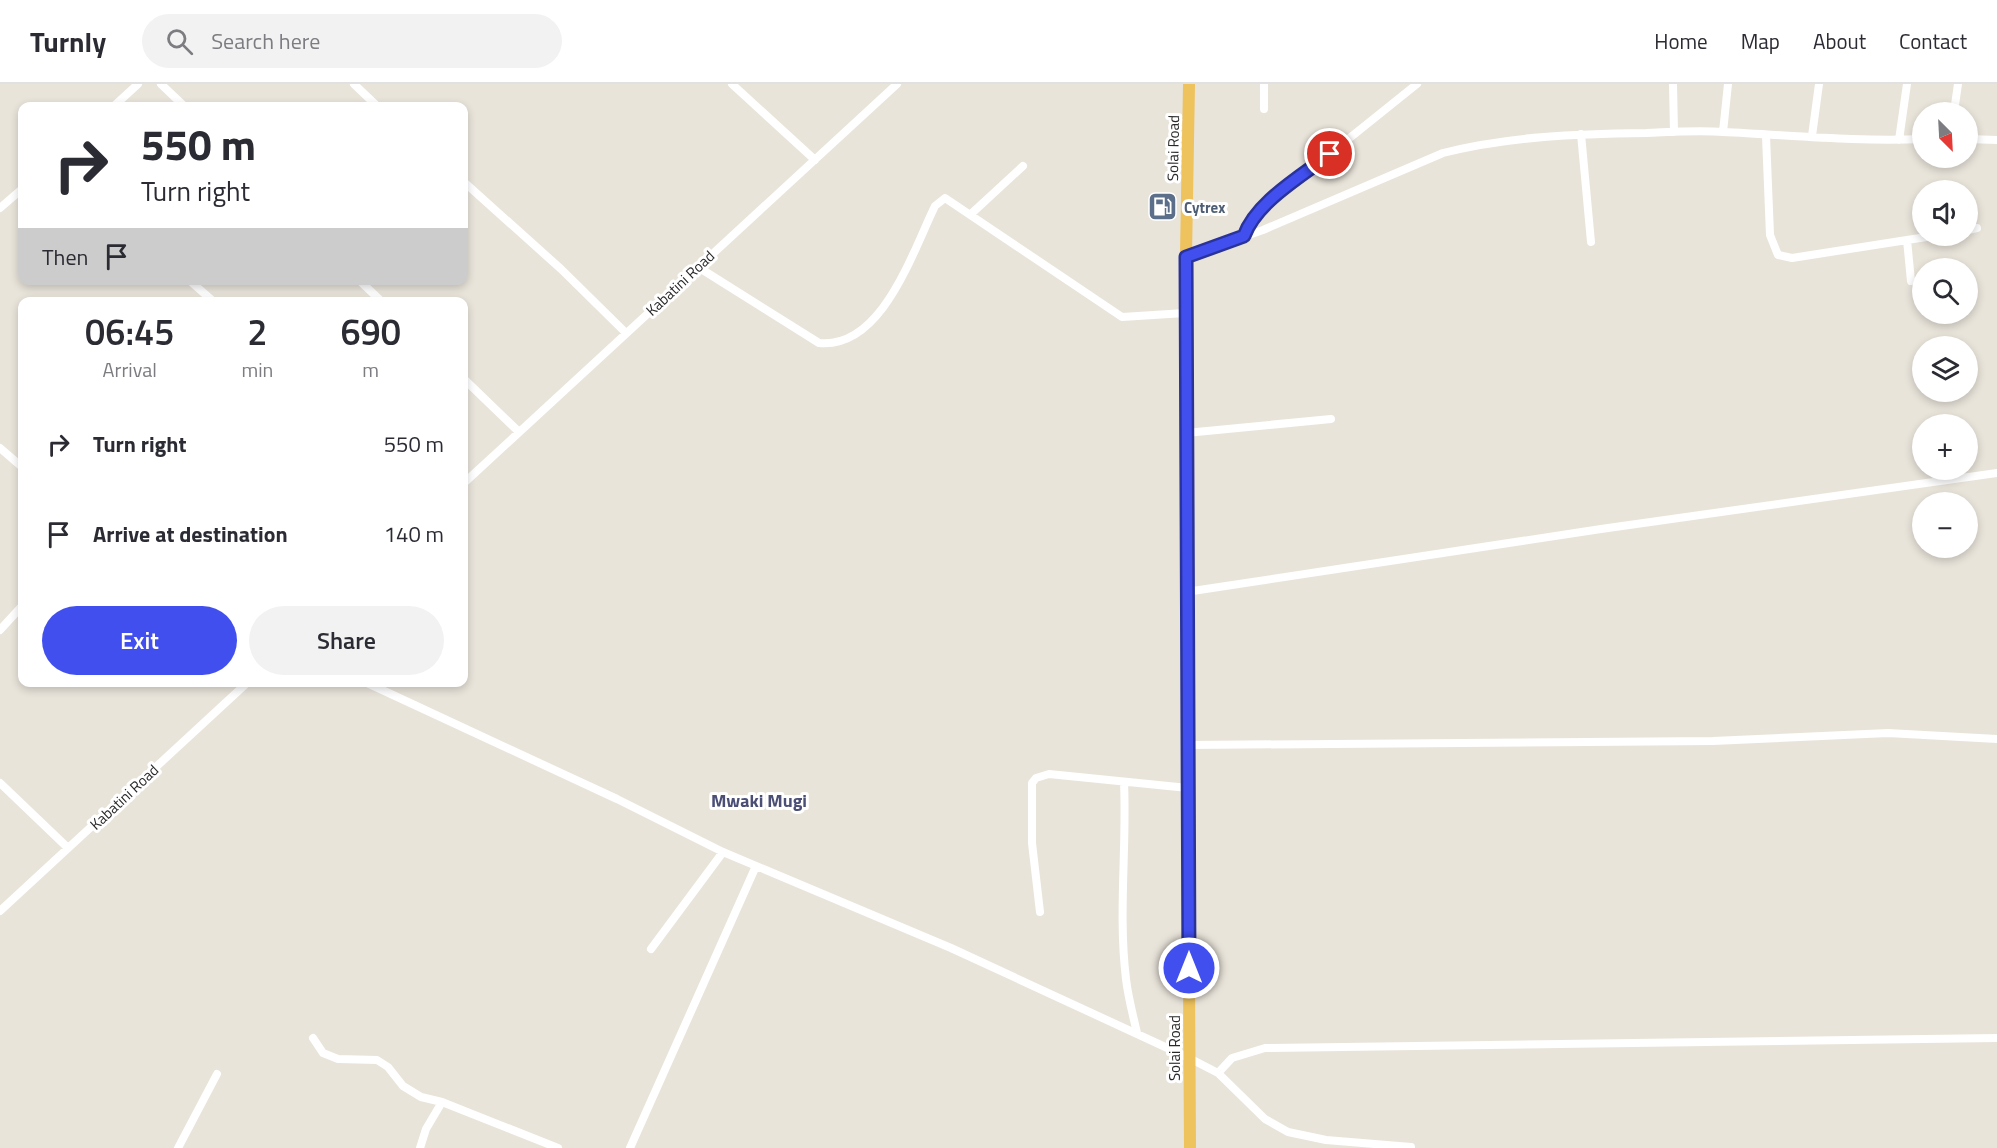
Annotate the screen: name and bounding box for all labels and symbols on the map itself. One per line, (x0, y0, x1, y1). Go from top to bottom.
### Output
north arrow (1912, 102, 1978, 168)
street label: Solai Road (1161, 115, 1185, 181)
pin (1304, 128, 1355, 179)
fuel station icon: Cytrex (1147, 191, 1179, 223)
place label: Cytrex (1184, 196, 1225, 219)
street label: Kabatini Road (640, 245, 720, 321)
street label: Kabatini Road (84, 759, 164, 835)
district label: Mwaki Mugi (711, 787, 807, 814)
position arrow (1157, 936, 1221, 1000)
street label: Solai Road (1163, 1015, 1186, 1081)

